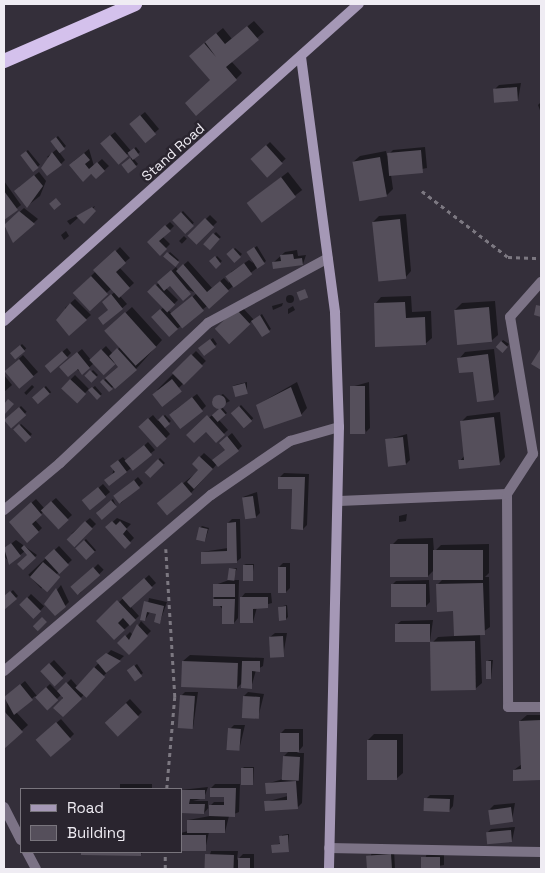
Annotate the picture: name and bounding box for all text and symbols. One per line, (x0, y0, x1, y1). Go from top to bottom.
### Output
street label: Stand Road (138, 119, 208, 185)
legend (20, 788, 182, 853)
text: Road (67, 798, 104, 817)
text: Building (67, 823, 126, 842)

